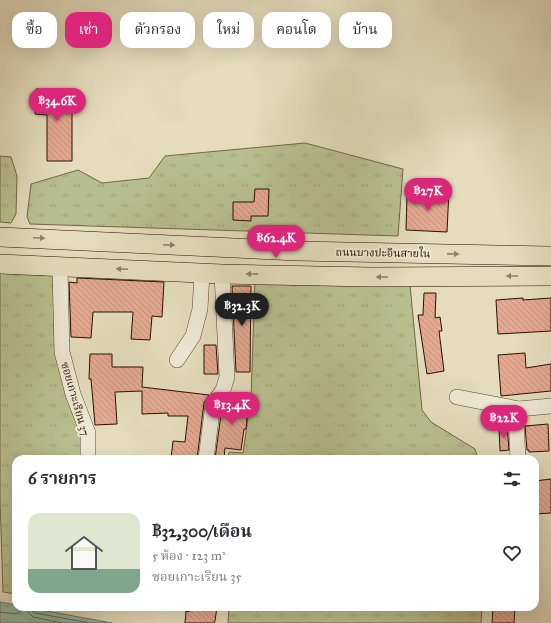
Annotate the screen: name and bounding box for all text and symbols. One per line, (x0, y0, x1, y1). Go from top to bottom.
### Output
chip: ซื้อ (12, 12, 57, 48)
chip: เช่า (65, 12, 112, 48)
chip: ตัวกรอง (120, 12, 195, 48)
chip: ใหม่ (203, 12, 254, 48)
chip: คอนโด (262, 12, 331, 48)
chip: บ้าน (339, 12, 392, 48)
pin: ฿34.6K (24, 88, 90, 122)
text: ฿34.6K (38, 93, 76, 109)
pin: ฿27K (404, 178, 452, 212)
text: ฿27K (413, 183, 443, 199)
pin: ฿62.4K (243, 225, 309, 259)
text: ฿62.4K (256, 230, 296, 246)
one-way arrow (33, 235, 45, 242)
one-way arrow (163, 242, 176, 248)
street label: ถนนบางปะอินสายใน (335, 245, 431, 260)
one-way arrow (447, 251, 460, 257)
one-way arrow (116, 266, 128, 273)
one-way arrow (246, 271, 258, 278)
one-way arrow (505, 273, 518, 279)
one-way arrow (375, 274, 388, 280)
pin: ฿32.3K (209, 293, 275, 327)
text: ฿32.3K (224, 298, 260, 314)
street label: ซอยเกาะเรียน 37 (58, 360, 92, 438)
pin: ฿13.4K (199, 392, 265, 426)
text: ฿13.4K (214, 397, 250, 413)
pin: ฿22K (480, 405, 528, 439)
text: ฿22K (489, 410, 519, 426)
text: 6 รายการ (28, 468, 96, 489)
icon: filters (501, 468, 523, 490)
text: ฿32,300/เดือน (152, 521, 252, 542)
icon: home (60, 529, 108, 577)
icon: heart (501, 542, 523, 564)
text: 5 ห้อง · 123 m² (152, 548, 226, 564)
text: ซอยเกาะเรียน 35 (152, 569, 241, 585)

